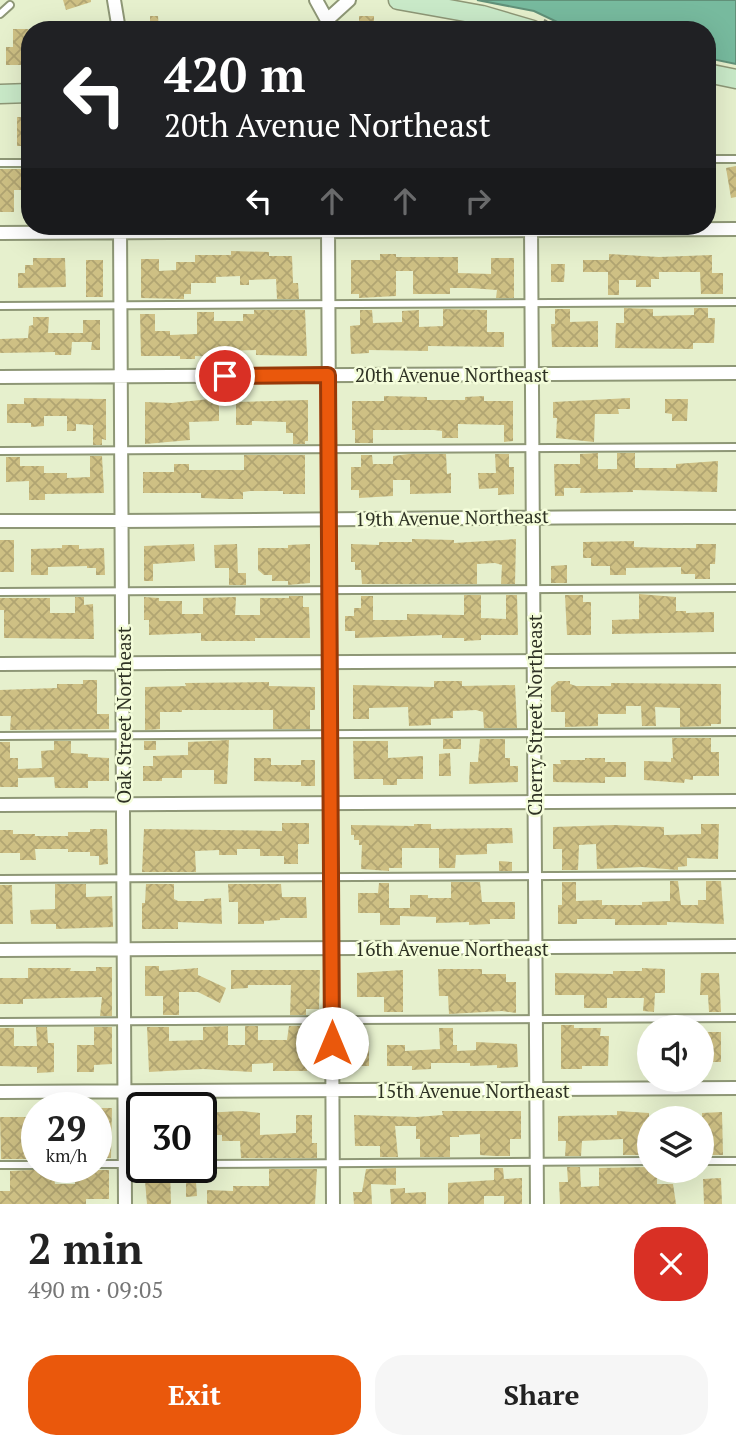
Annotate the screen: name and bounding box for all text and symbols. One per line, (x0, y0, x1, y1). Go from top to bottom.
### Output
text: 420 m (164, 41, 306, 106)
icon: left (49, 49, 140, 140)
text: 20th Avenue Northeast (164, 104, 491, 146)
icon: left (240, 182, 278, 220)
icon: ahead (313, 182, 351, 220)
icon: ahead (386, 182, 424, 220)
icon: right (459, 182, 497, 220)
pin (195, 346, 255, 406)
icon: arrive (206, 357, 244, 395)
street label: 20th Avenue Northeast (355, 362, 549, 387)
street label: 19th Avenue Northeast (355, 503, 549, 531)
street label: Cherry Street Northeast (522, 614, 547, 816)
street label: Oak Street Northeast (111, 626, 136, 804)
street label: 16th Avenue Northeast (355, 936, 549, 961)
position arrow (295, 1006, 369, 1080)
map controls (637, 1015, 714, 1183)
button: sound (637, 1015, 714, 1092)
street label: 15th Avenue Northeast (376, 1078, 570, 1103)
speed limit sign: 30 (126, 1092, 217, 1183)
text: 29 (47, 1105, 86, 1151)
button: layers (637, 1106, 714, 1183)
text: km/h (46, 1143, 87, 1167)
text: 2 min (28, 1220, 143, 1276)
button: close (634, 1227, 708, 1301)
text: 490 m · 09:05 (28, 1274, 163, 1305)
button: Exit (28, 1355, 361, 1435)
button: Share (375, 1355, 708, 1435)

